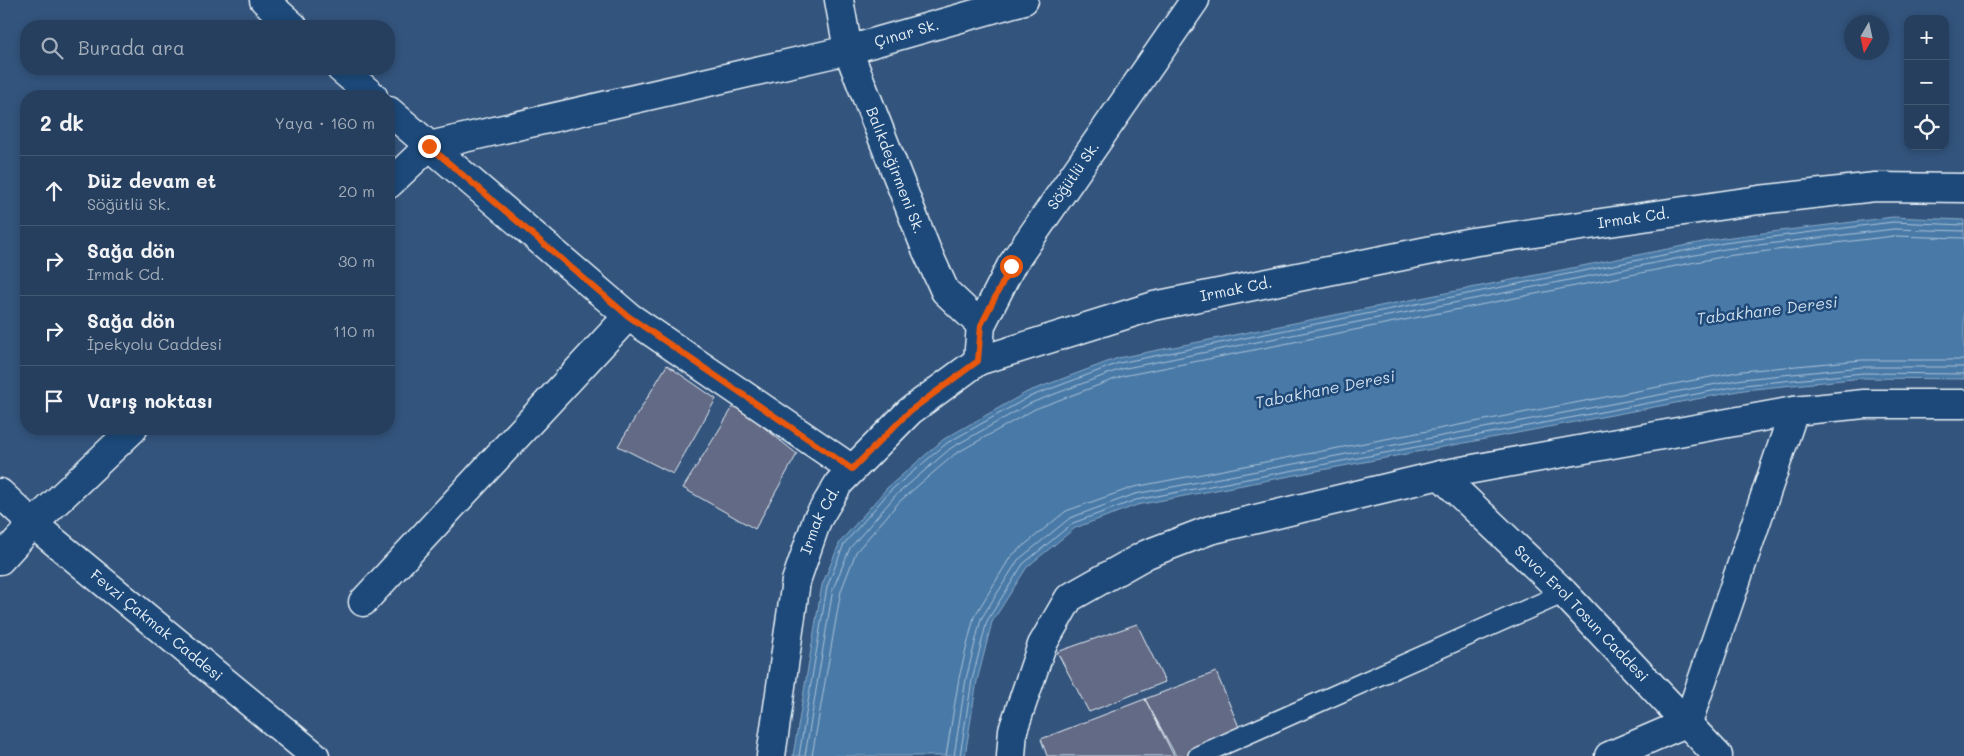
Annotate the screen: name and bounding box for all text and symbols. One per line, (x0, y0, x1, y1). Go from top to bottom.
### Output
street label: Çınar Sk. (872, 14, 941, 51)
north arrow (1844, 15, 1889, 60)
map controls (1904, 15, 1949, 150)
button: + (1904, 15, 1949, 60)
search box (20, 20, 395, 75)
icon: search (38, 34, 66, 62)
text: Burada ara (78, 35, 185, 60)
button: − (1904, 60, 1949, 105)
street label: Balıkdeğirmeni Sk. (862, 104, 930, 236)
button: locate (1904, 105, 1949, 150)
text: 2 dk (40, 109, 84, 136)
text: Yaya · 160 m (274, 112, 375, 133)
route end (418, 135, 441, 158)
street label: Söğütlü Sk. (1042, 137, 1103, 213)
text: Düz devam et (87, 168, 216, 193)
icon: ahead (40, 177, 68, 205)
text: 20 m (338, 180, 375, 201)
text: Söğütlü Sk. (87, 193, 171, 214)
street label: Irmak Cd. (1596, 202, 1671, 233)
text: Sağa dön (87, 238, 175, 263)
icon: right (40, 247, 68, 275)
text: 30 m (338, 250, 375, 271)
route start (1000, 255, 1023, 278)
text: Irmak Cd. (87, 263, 165, 284)
street label: Irmak Cd. (1198, 272, 1274, 305)
water label: Tabakhane Deresi (1695, 290, 1839, 329)
text: Sağa dön (87, 308, 175, 333)
icon: right (40, 317, 68, 345)
text: 110 m (333, 320, 375, 341)
text: İpekyolu Caddesi (87, 333, 222, 354)
water label: Tabakhane Deresi (1253, 365, 1397, 412)
icon: arrive (40, 387, 68, 415)
text: Varış noktası (87, 388, 213, 413)
street label: Irmak Cd. (795, 482, 844, 557)
street label: Savcı Erol Tosun Caddesi (1511, 540, 1654, 686)
street label: Fevzi Çakmak Caddesi (87, 564, 227, 685)

